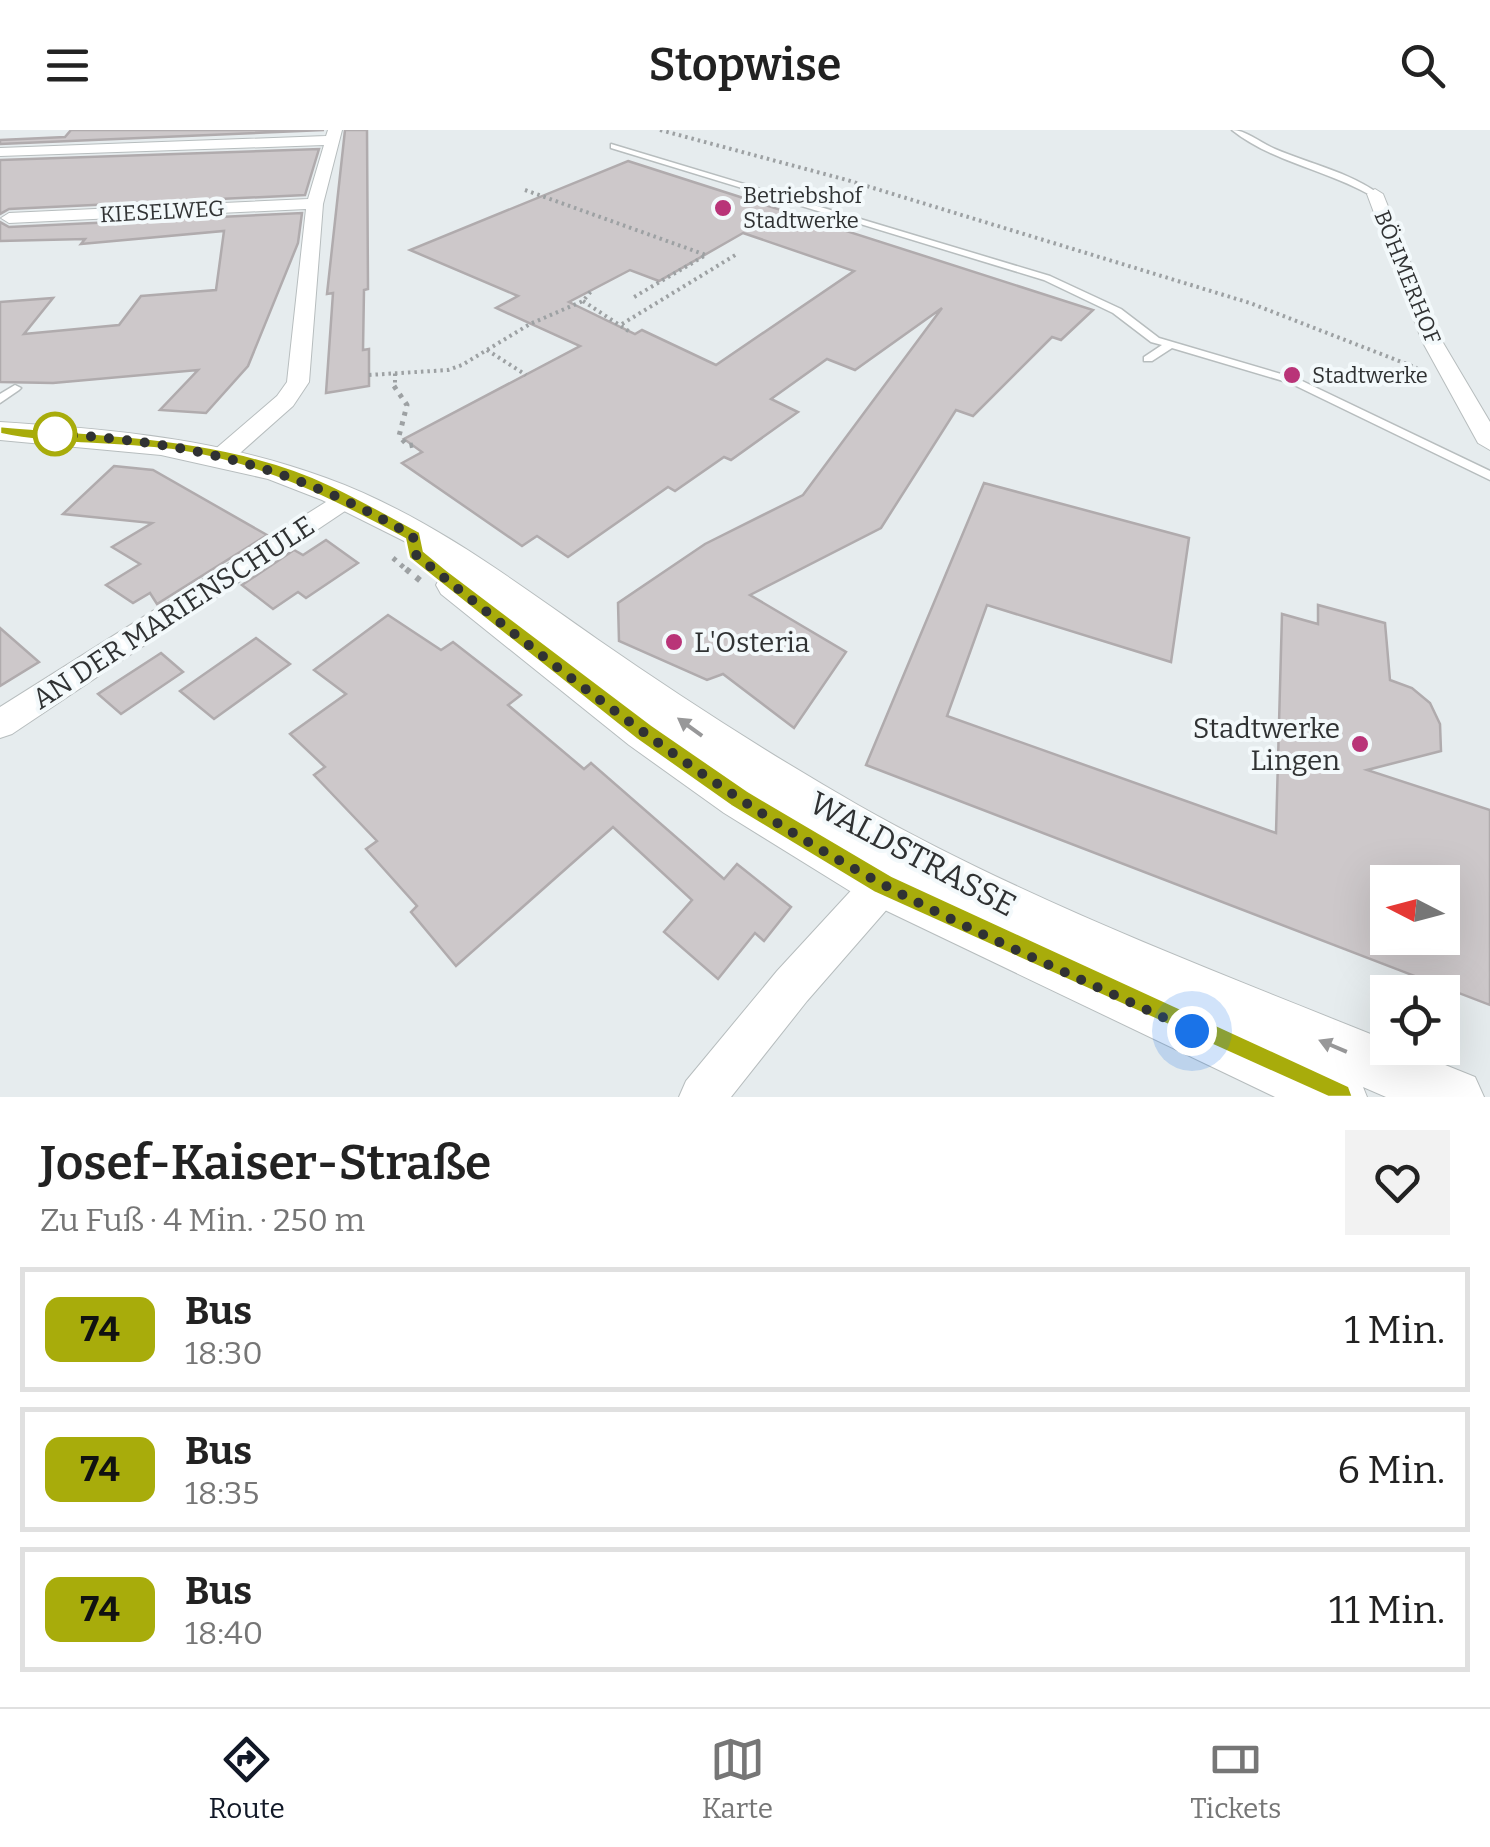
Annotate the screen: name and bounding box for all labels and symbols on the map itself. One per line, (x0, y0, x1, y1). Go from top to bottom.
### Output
place label: Betriebshof Stadtwerke (743, 182, 864, 234)
street label: KIESELWEG (99, 195, 225, 228)
marker: Betriebshof Stadtwerke (712, 197, 734, 219)
street label: BÖHMERHOF (1368, 206, 1447, 348)
place label: Stadtwerke (1312, 362, 1428, 389)
marker: Stadtwerke (1281, 364, 1303, 386)
unlabelled marker (34, 413, 76, 455)
street label: AN DER MARIENSCHULE (26, 509, 320, 716)
place label: L'Osteria (694, 626, 810, 659)
marker: L'Osteria (663, 631, 685, 653)
place label: Stadtwerke Lingen (1193, 712, 1340, 777)
one-way arrow (677, 717, 704, 737)
marker: Stadtwerke Lingen (1349, 733, 1371, 755)
street label: WALDSTRASSE (803, 784, 1023, 924)
north arrow (1370, 865, 1460, 955)
your location (1167, 1006, 1217, 1056)
one-way arrow (1318, 1038, 1347, 1054)

